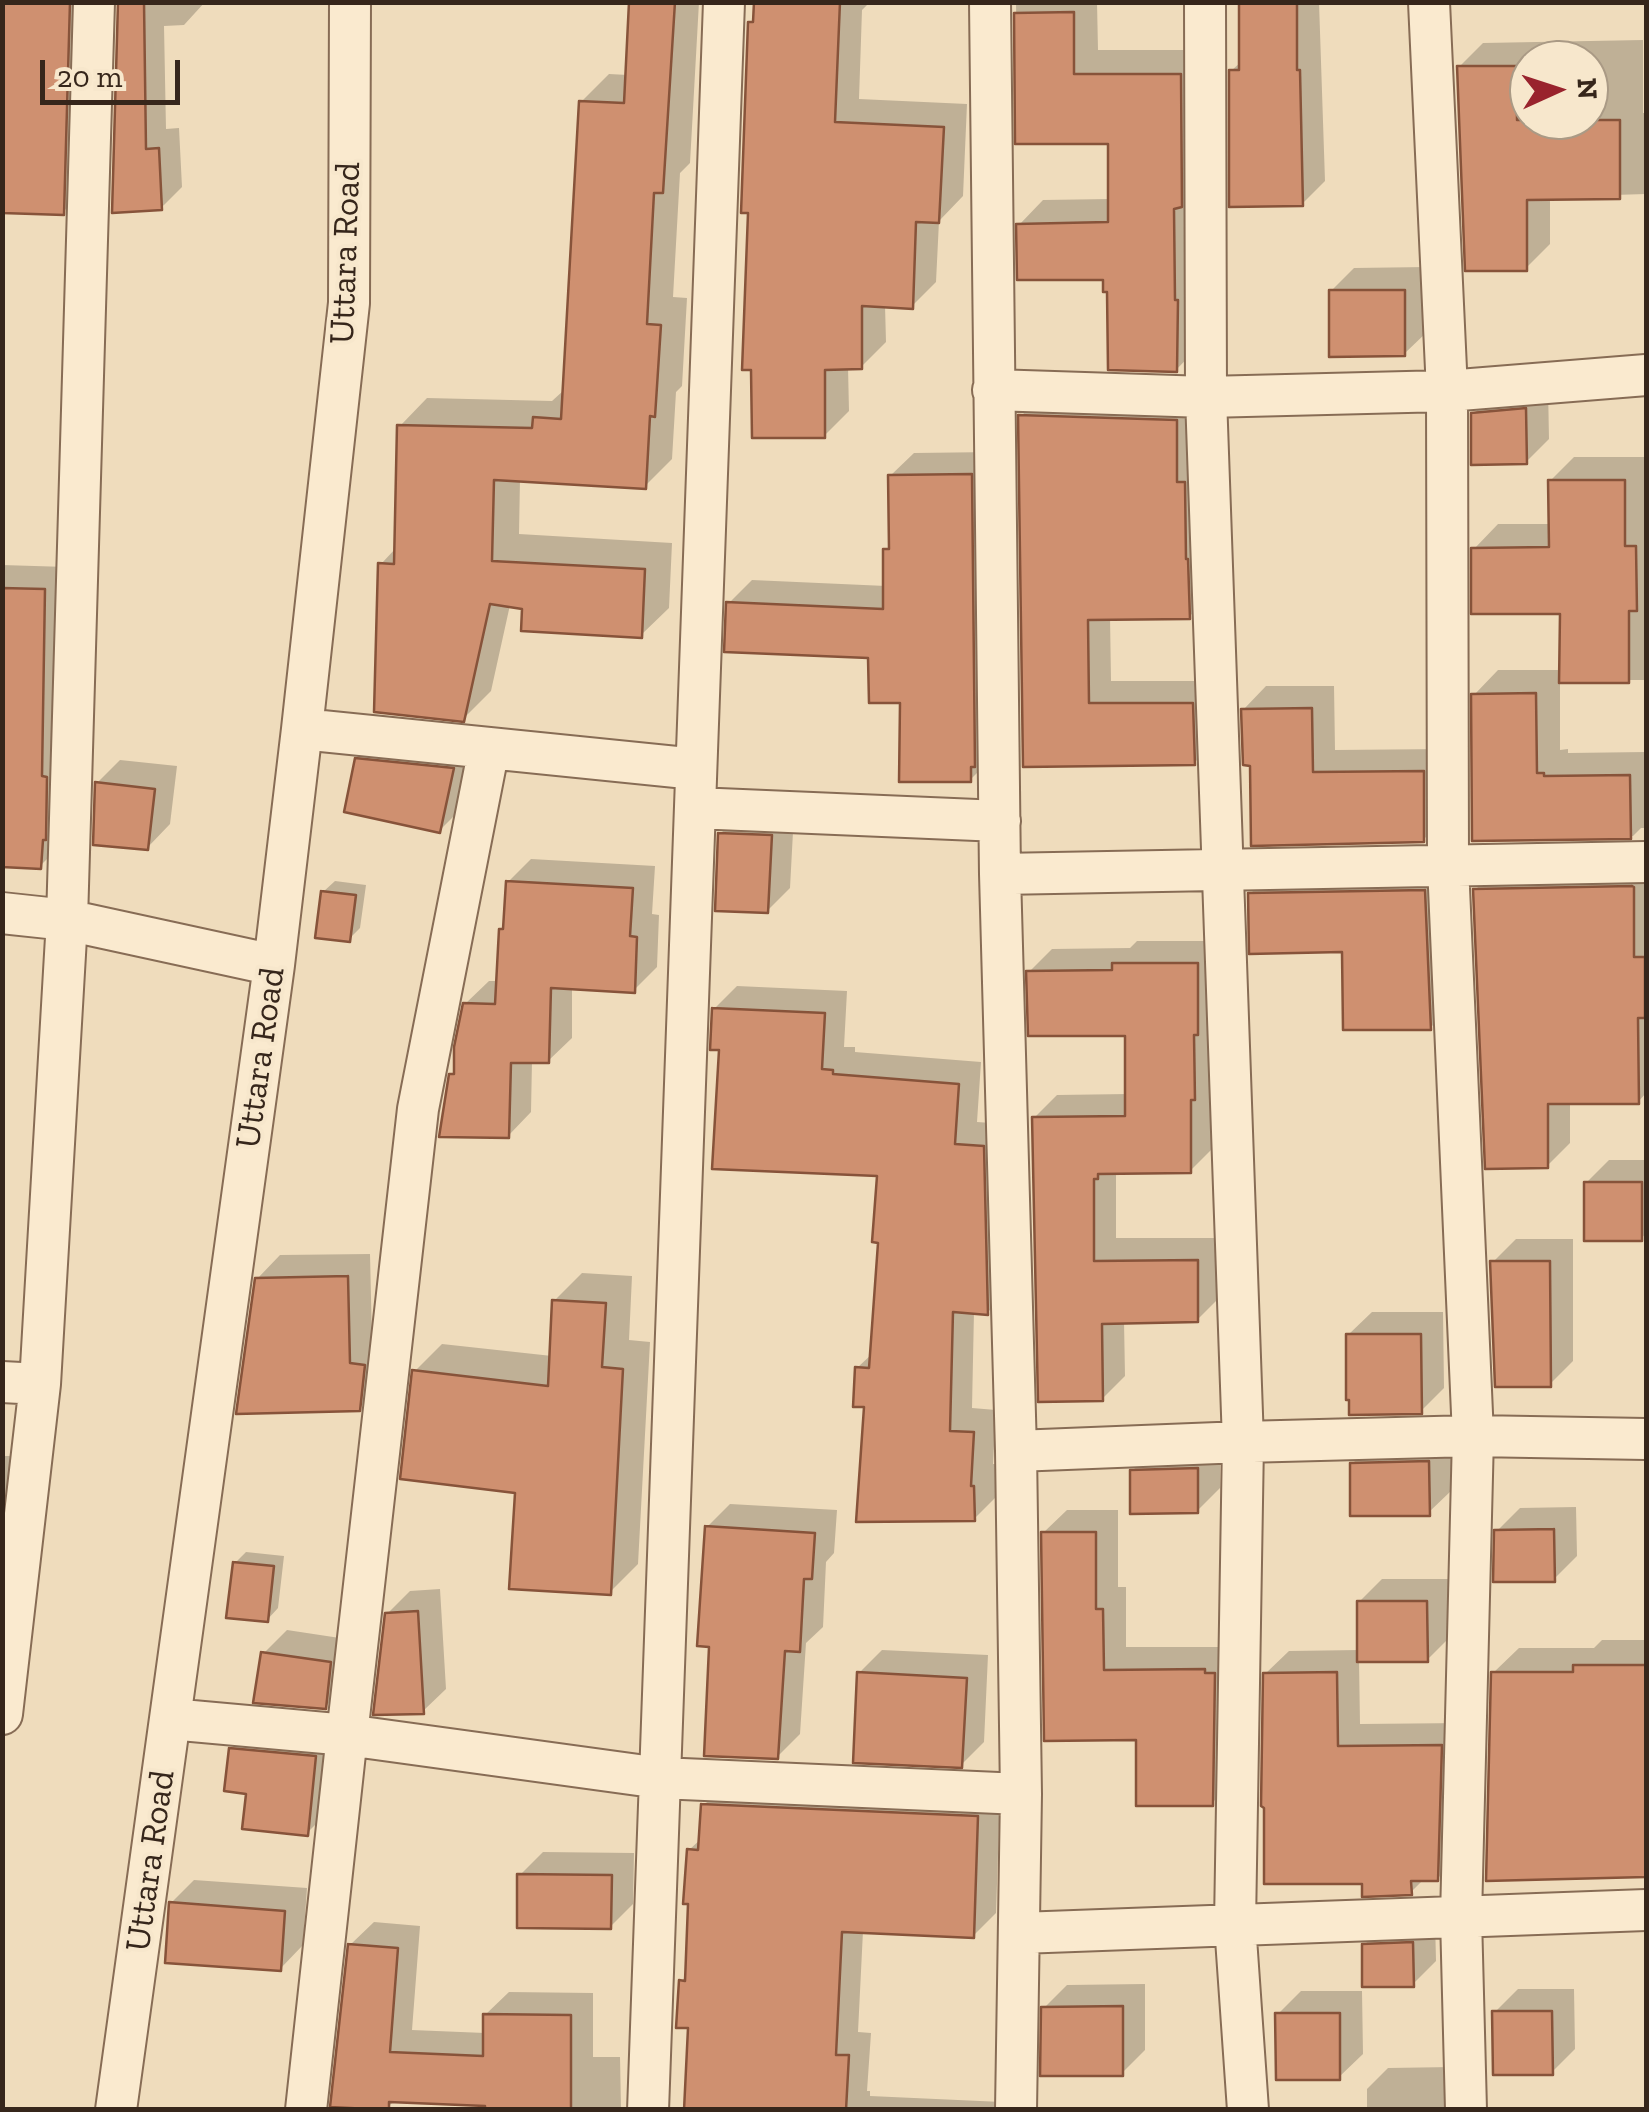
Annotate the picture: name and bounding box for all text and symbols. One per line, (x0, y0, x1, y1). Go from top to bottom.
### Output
scale bar (45, 40, 185, 102)
north arrow (1509, 40, 1609, 140)
text: 20 m (57, 59, 122, 95)
text: N (1570, 77, 1604, 100)
street label: Uttara Road (322, 161, 370, 345)
street label: Uttara Road (228, 965, 294, 1151)
street label: Uttara Road (118, 1768, 184, 1954)

